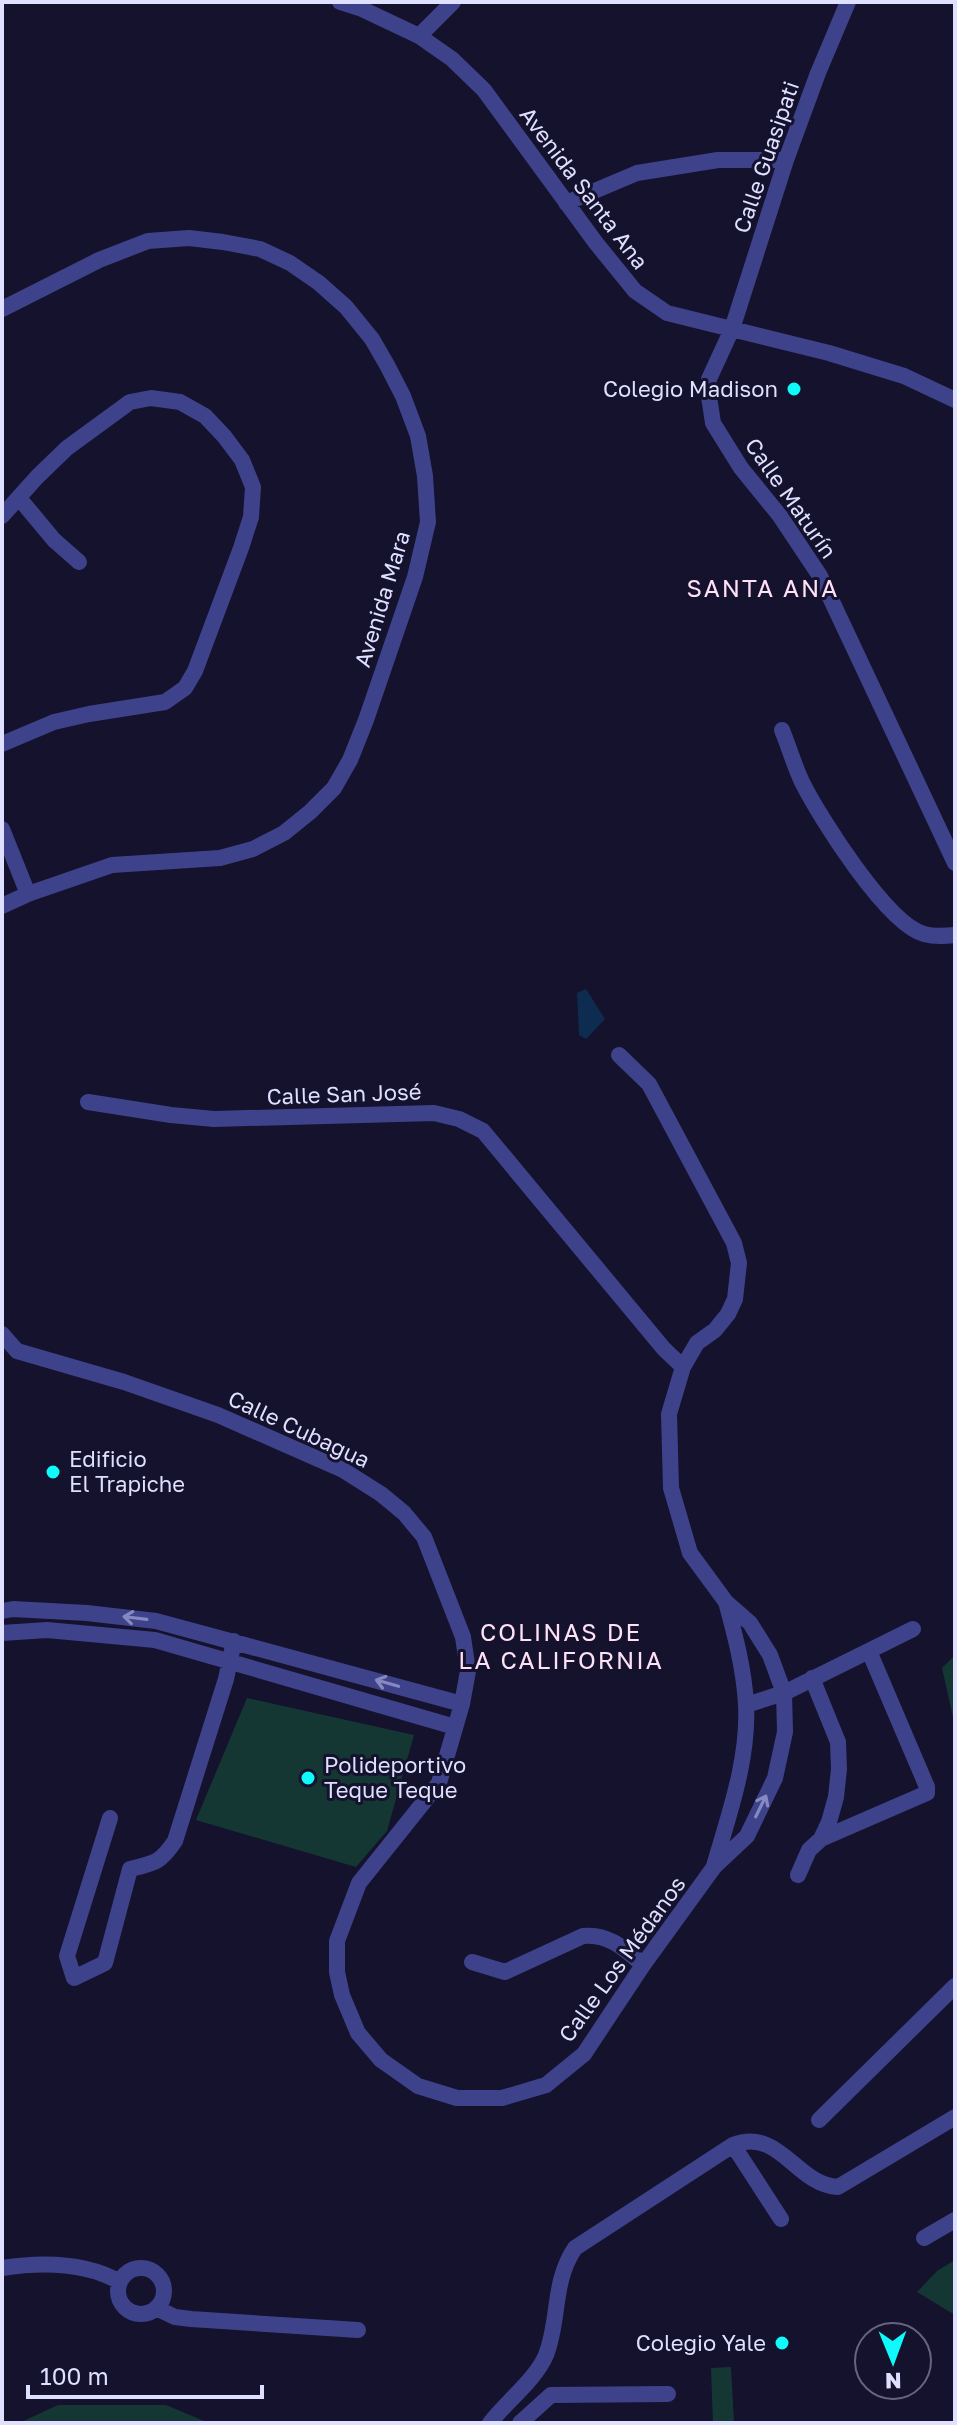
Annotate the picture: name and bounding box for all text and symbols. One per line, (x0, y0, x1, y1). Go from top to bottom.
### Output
street label: Calle Guasipati (727, 77, 804, 236)
street label: Avenida Santa Ana (515, 101, 654, 274)
place label: Colegio Madison (603, 375, 778, 402)
marker: Colegio Madison (785, 380, 803, 398)
street label: Calle Maturín (740, 432, 843, 563)
street label: Avenida Mara (348, 527, 415, 670)
district label: SANTA ANA (687, 573, 839, 602)
street label: Calle San José (266, 1077, 422, 1110)
street label: Calle Cubagua (224, 1384, 374, 1473)
place label: Edificio El Trapiche (69, 1445, 185, 1497)
marker: Edificio El Trapiche (44, 1463, 62, 1481)
one-way arrow (122, 1611, 149, 1626)
district label: COLINAS DE LA CALIFORNIA (458, 1617, 664, 1674)
one-way arrow (374, 1675, 400, 1690)
place label: Polideportivo Teque Teque (324, 1751, 466, 1803)
marker: Polideportivo Teque Teque (299, 1769, 317, 1787)
one-way arrow (754, 1795, 769, 1819)
street label: Calle Los Médanos (552, 1871, 691, 2047)
north arrow (853, 2321, 933, 2401)
place label: Colegio Yale (636, 2329, 766, 2356)
marker: Colegio Yale (773, 2334, 791, 2352)
scale bar (28, 2349, 262, 2399)
text: 100 m (40, 2361, 109, 2390)
text: N (885, 2368, 902, 2395)

